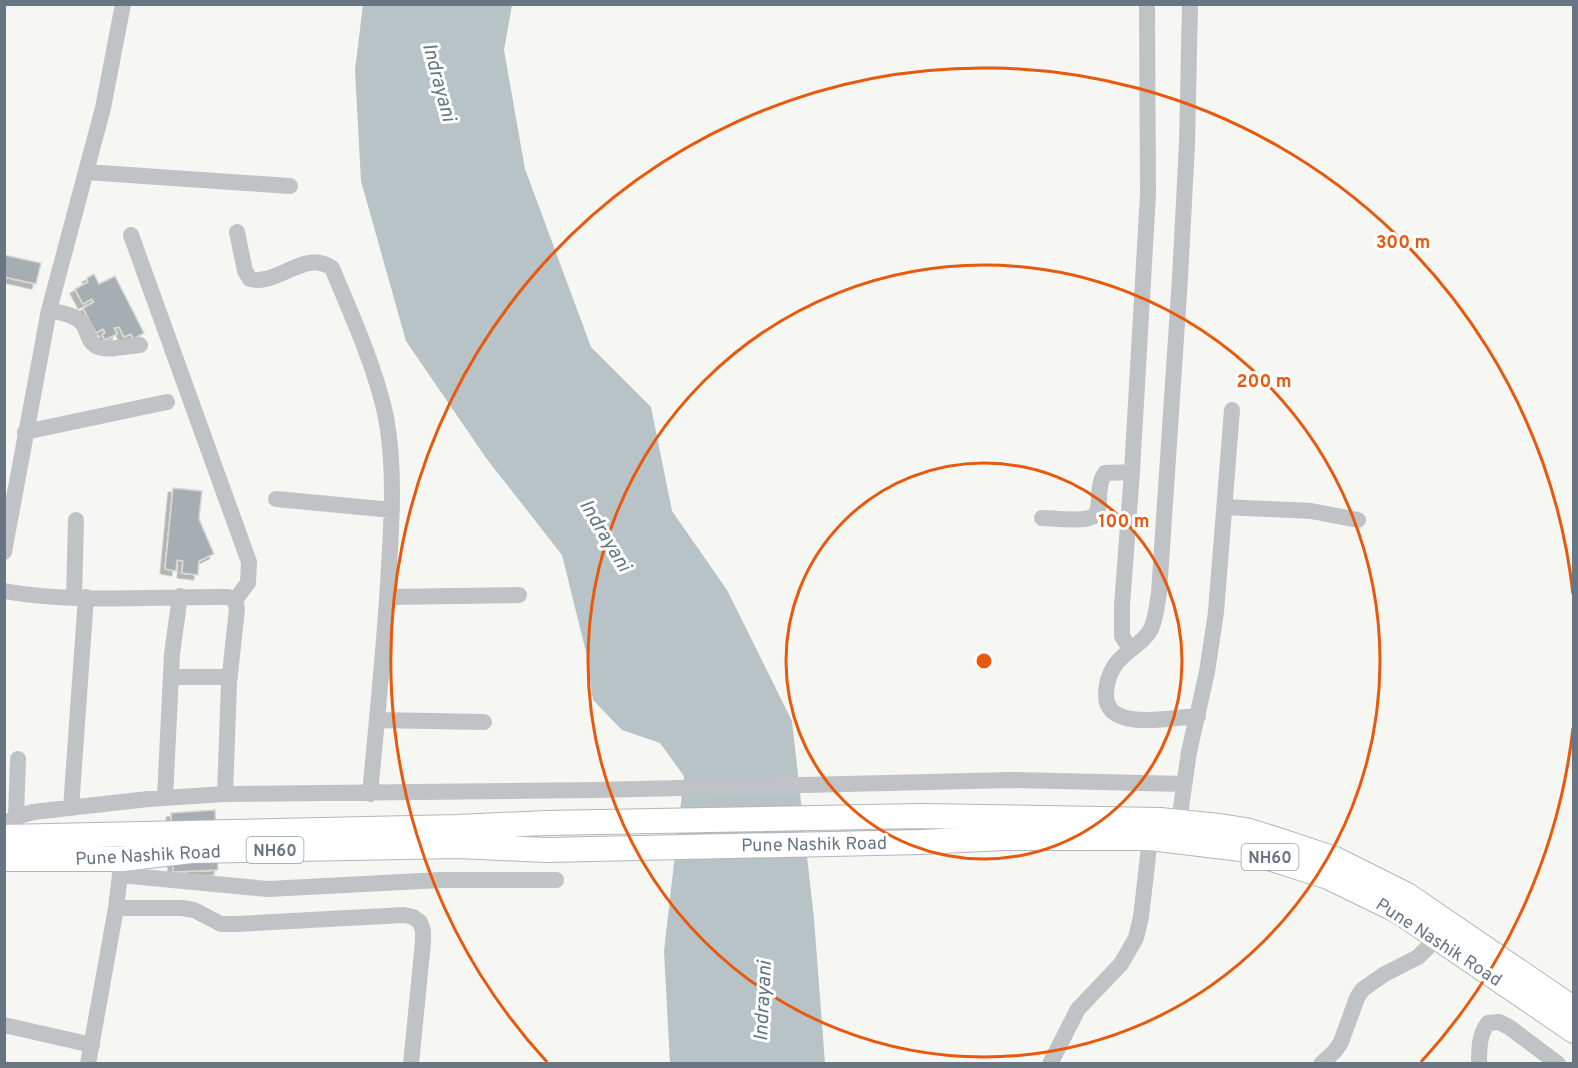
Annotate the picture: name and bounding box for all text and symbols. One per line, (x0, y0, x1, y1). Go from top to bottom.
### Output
water label: Indrayani (415, 40, 461, 126)
text: 300 m (1376, 232, 1430, 255)
text: 200 m (1236, 371, 1292, 394)
water label: Indrayani (572, 495, 637, 578)
text: 100 m (1098, 511, 1150, 534)
centre of rings (974, 651, 994, 671)
street label: Pune Nashik Road (741, 833, 887, 858)
road number: NH60 (246, 837, 304, 863)
street label: Pune Nashik Road (75, 841, 222, 872)
road number: NH60 (1242, 844, 1298, 870)
street label: Pune Nashik Road (1371, 894, 1506, 993)
water label: Indrayani (749, 959, 779, 1042)

